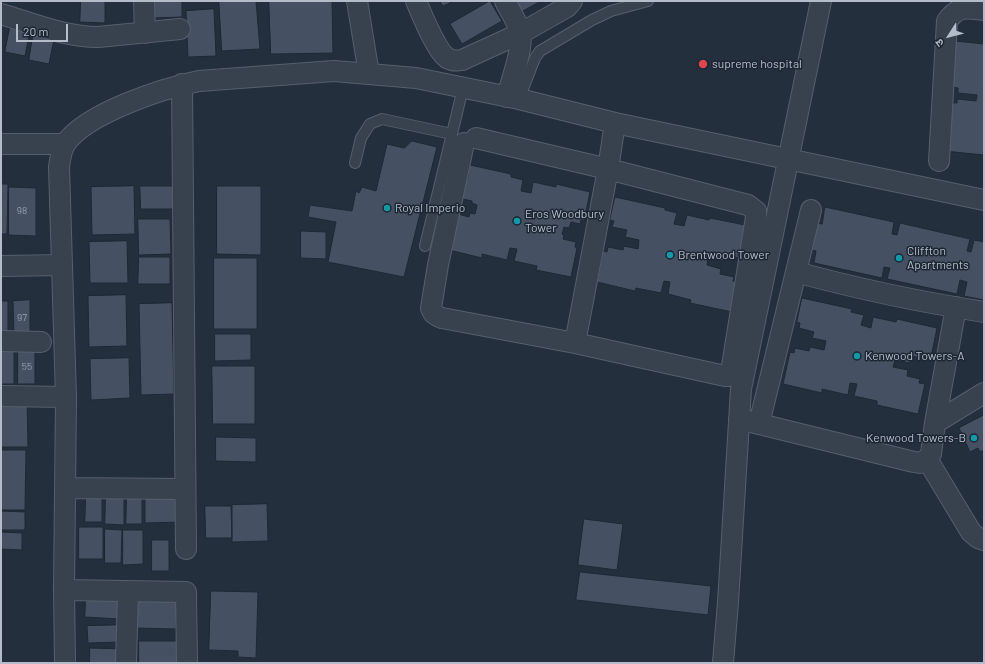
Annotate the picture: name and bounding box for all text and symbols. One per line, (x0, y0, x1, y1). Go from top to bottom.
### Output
scale bar (18, 16, 70, 42)
north arrow (929, 16, 969, 56)
text: 20 m (23, 24, 49, 38)
text: उ (932, 37, 946, 50)
place label: supreme hospital (712, 57, 802, 71)
marker: supreme hospital (697, 58, 709, 70)
place label: Royal Imperio (395, 201, 465, 215)
marker: Royal Imperio (382, 203, 392, 213)
house number: 98 (17, 205, 27, 217)
place label: Eros Woodbury Tower (525, 207, 604, 235)
marker: Eros Woodbury Tower (512, 216, 522, 226)
place label: Cliffton Apartments (907, 244, 969, 272)
place label: Brentwood Tower (678, 248, 769, 262)
marker: Brentwood Tower (665, 250, 675, 260)
marker: Cliffton Apartments (894, 253, 904, 263)
house number: 97 (17, 312, 27, 324)
place label: Kenwood Towers-A (865, 349, 965, 363)
marker: Kenwood Towers-A (852, 351, 862, 361)
house number: 55 (22, 361, 32, 373)
place label: Kenwood Towers-B (866, 431, 966, 445)
marker: Kenwood Towers-B (969, 433, 979, 443)

